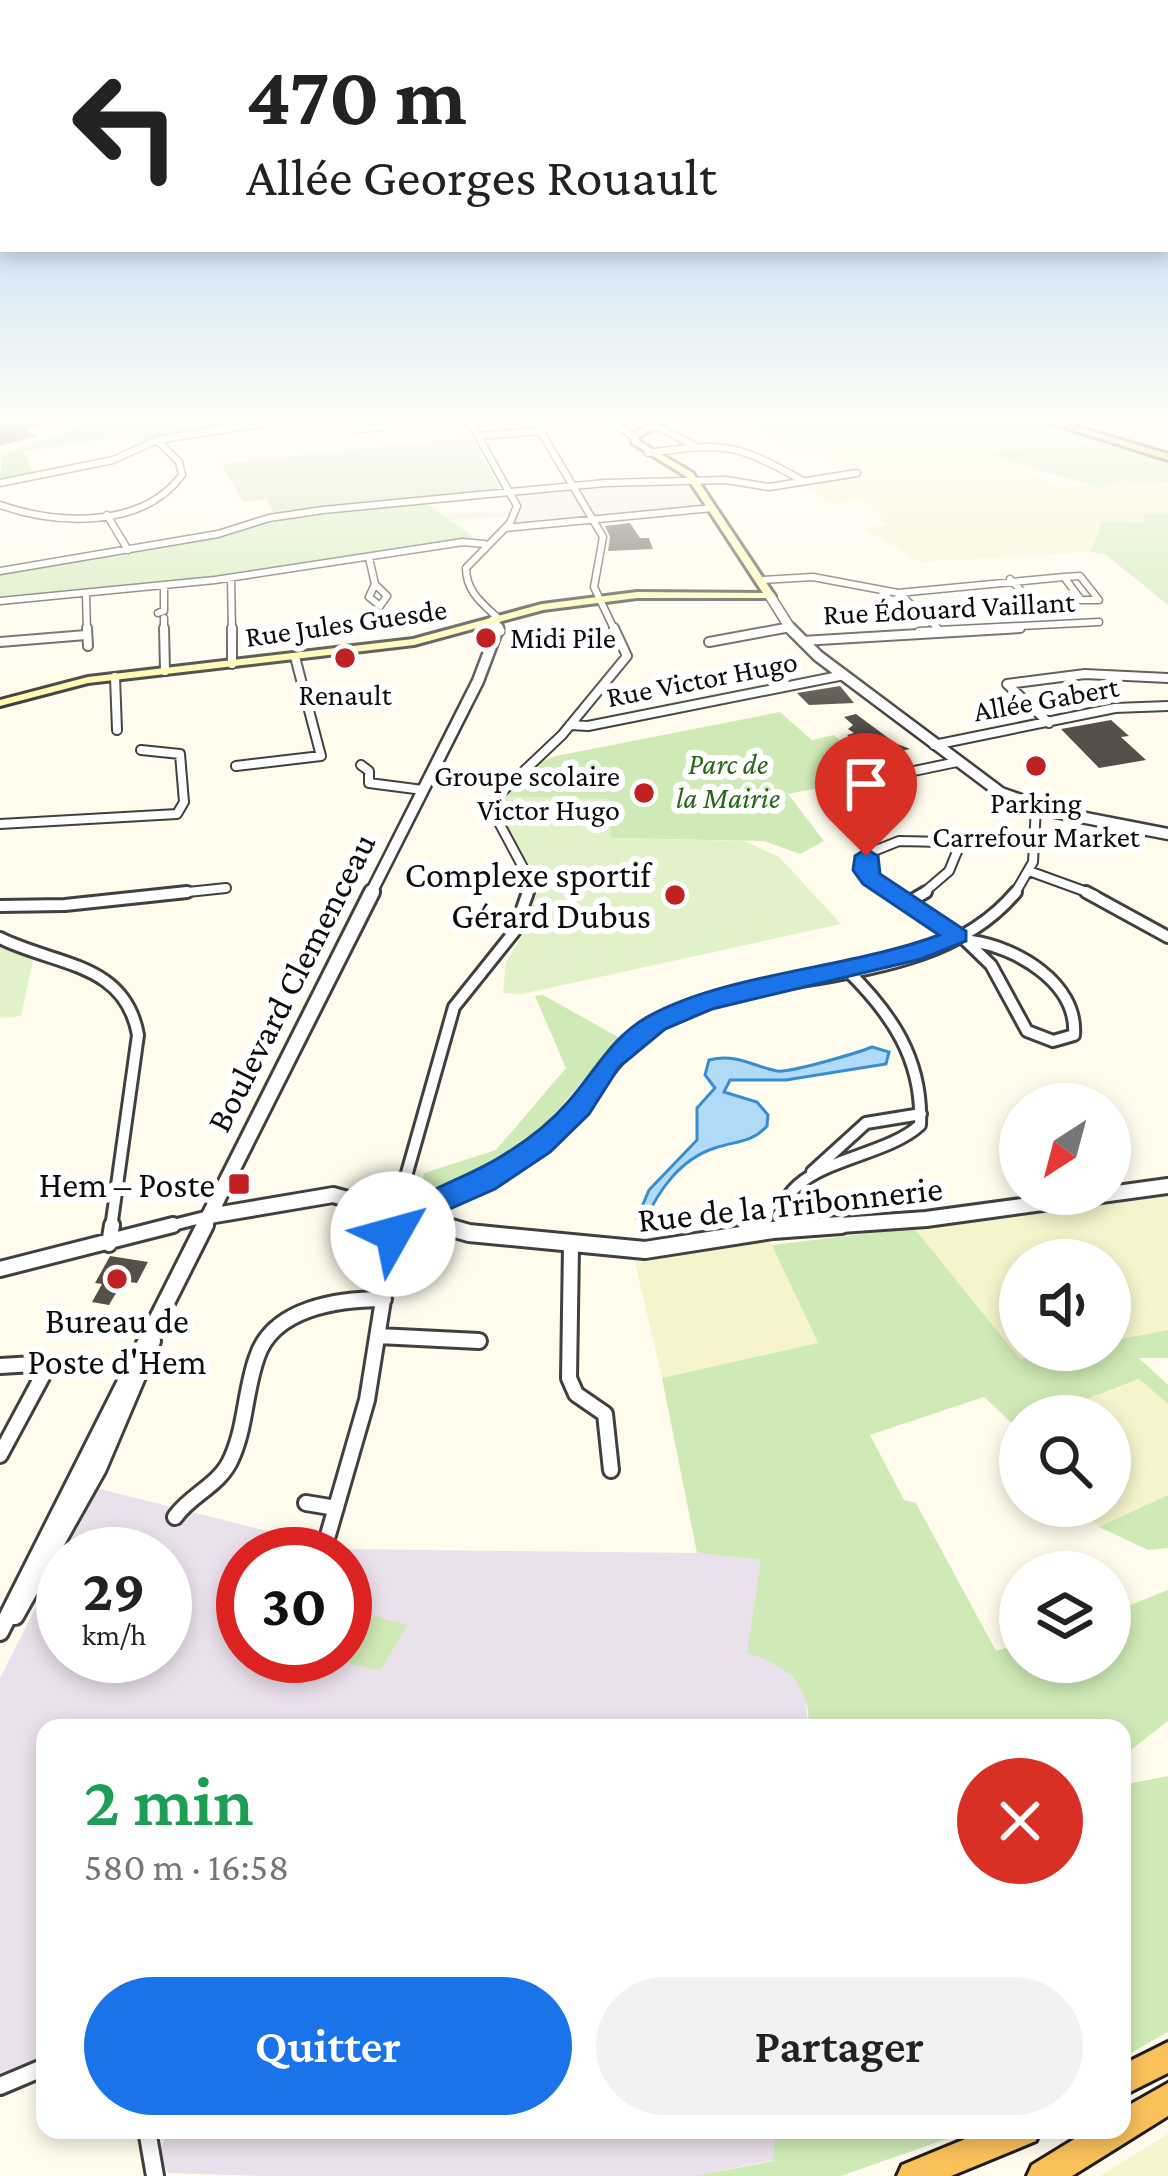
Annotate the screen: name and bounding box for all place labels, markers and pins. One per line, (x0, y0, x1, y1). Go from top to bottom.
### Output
place label: Midi Pile (510, 621, 616, 654)
marker: Midi Pile (473, 625, 499, 651)
marker: Renault (332, 645, 358, 671)
place label: Renault (298, 678, 393, 711)
pin (815, 733, 917, 856)
marker: Parking Carrefour Market (1023, 753, 1049, 779)
place label: Groupe scolaire Victor Hugo (434, 759, 620, 827)
marker: Groupe scolaire Victor Hugo (631, 780, 657, 806)
place label: Parking Carrefour Market (932, 786, 1141, 853)
place label: Complexe sportif Gérard Dubus (405, 855, 653, 936)
marker: Complexe sportif Gérard Dubus (662, 882, 688, 908)
place label: Hem – Poste (39, 1165, 215, 1205)
marker: Hem – Poste (226, 1171, 252, 1197)
marker: Bureau de Poste d'Hem (104, 1266, 130, 1292)
place label: Bureau de Poste d'Hem (27, 1301, 207, 1382)

